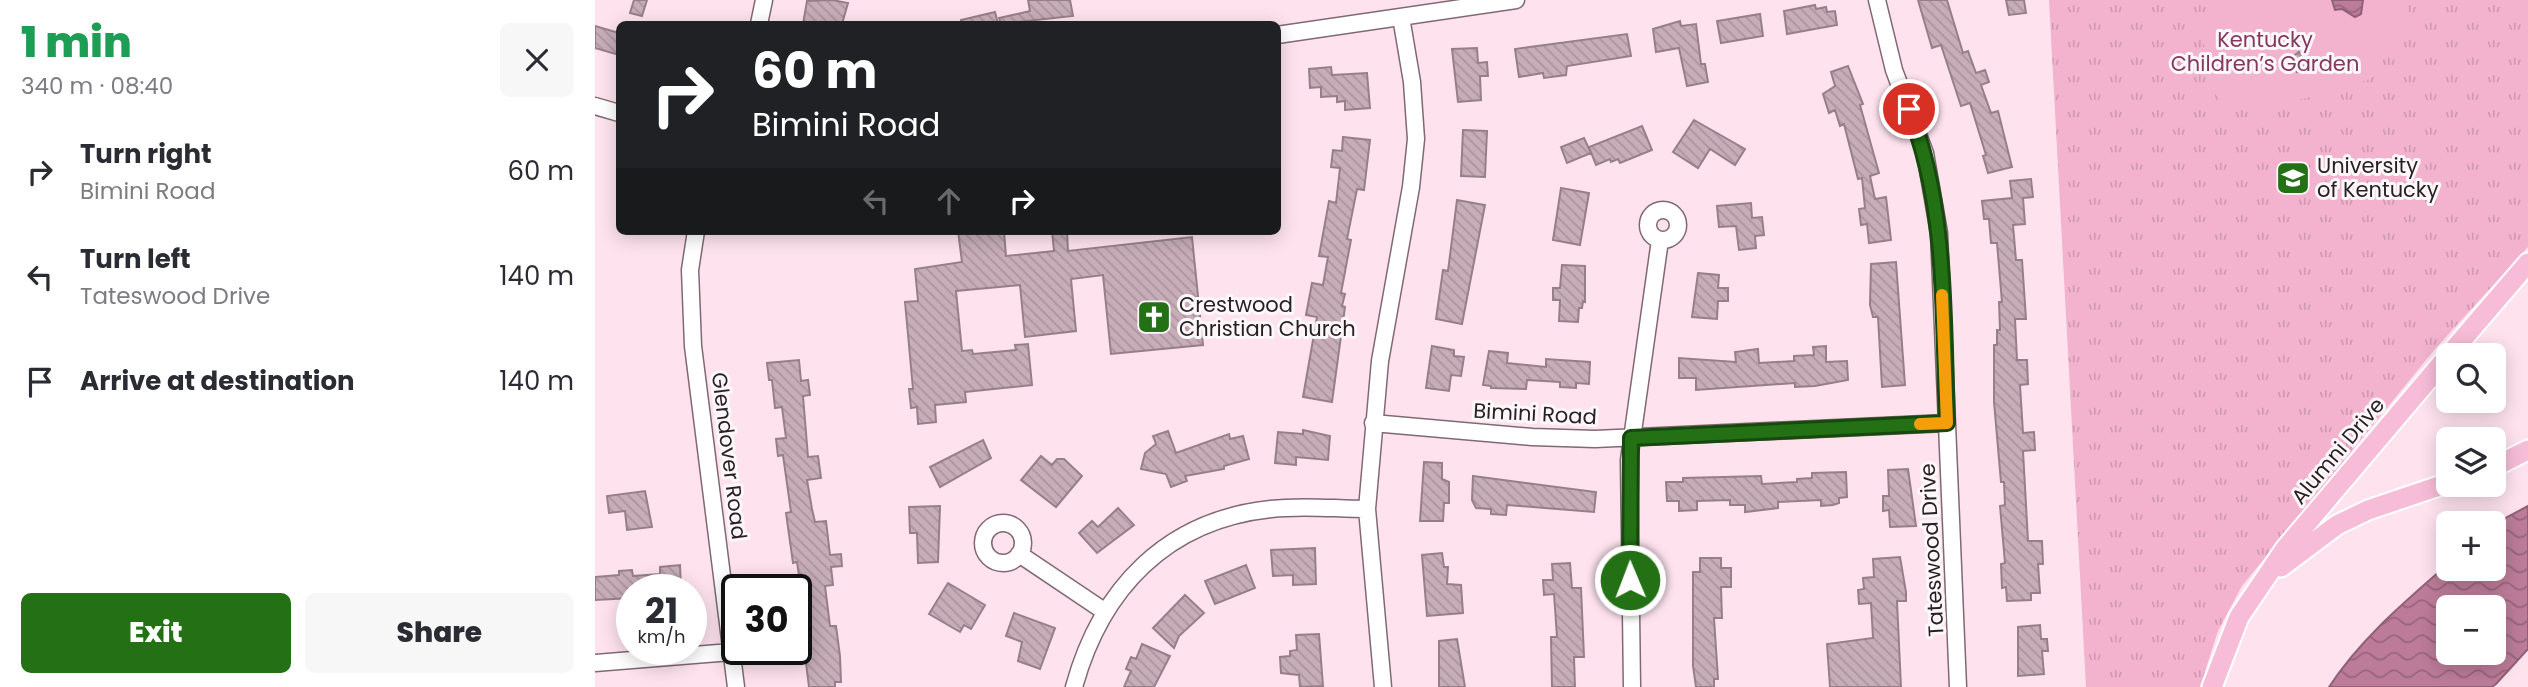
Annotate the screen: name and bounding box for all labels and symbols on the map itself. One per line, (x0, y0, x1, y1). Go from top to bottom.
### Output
park label: Kentucky Children’s Garden (2171, 25, 2359, 78)
pin (1879, 79, 1939, 139)
place label: University of Kentucky (2317, 151, 2439, 204)
school or university icon: University of Kentucky (2274, 159, 2312, 197)
place label: Crestwood Christian Church (1179, 290, 1356, 343)
church icon: Crestwood Christian Church (1135, 298, 1173, 336)
street label: Glendover Road (705, 371, 754, 541)
street label: Alumni Drive (2284, 391, 2391, 510)
street label: Bimini Road (1473, 396, 1598, 431)
street label: Tateswood Drive (1912, 463, 1951, 638)
position arrow (1593, 543, 1667, 617)
speed limit sign: 30 (721, 574, 812, 665)

